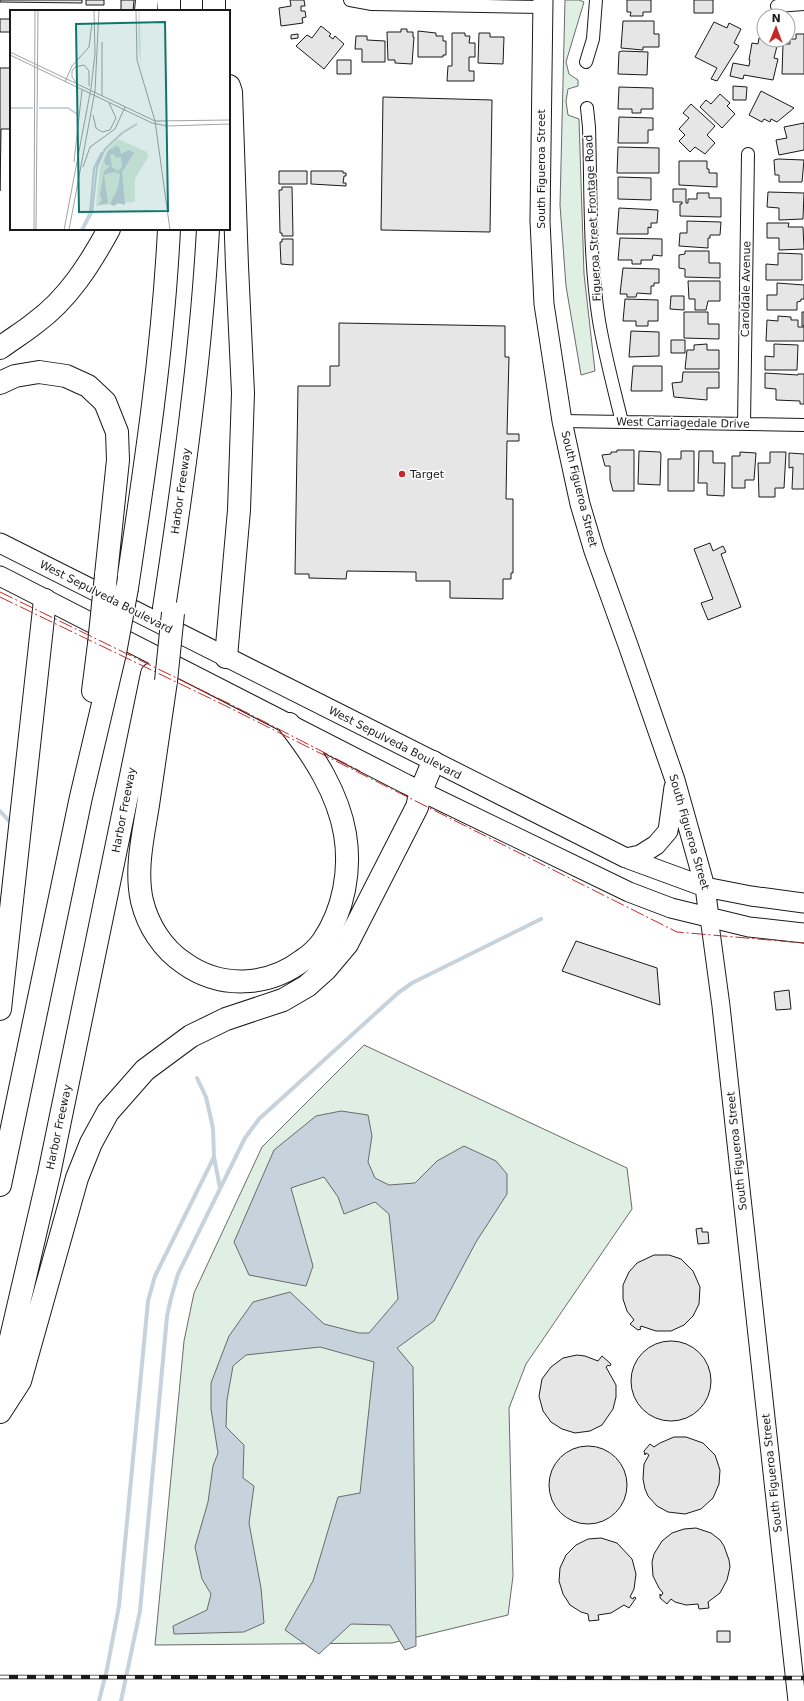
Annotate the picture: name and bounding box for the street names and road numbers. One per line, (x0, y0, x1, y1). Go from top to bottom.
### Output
street label: South Figueroa Street (535, 109, 548, 229)
street label: Figueroa Street Frontage Road (582, 134, 604, 302)
street label: Caroldale Avenue (739, 240, 753, 337)
street label: West Carriagedale Drive (616, 415, 750, 431)
street label: South Figueroa Street (558, 429, 600, 549)
street label: Harbor Freeway (169, 447, 194, 535)
street label: West Sepulveda Boulevard (37, 558, 175, 636)
street label: West Sepulveda Boulevard (326, 704, 464, 782)
street label: Harbor Freeway (109, 766, 139, 854)
street label: South Figueroa Street (666, 773, 712, 892)
street label: Harbor Freeway (44, 1083, 74, 1171)
street label: South Figueroa Street (724, 1090, 750, 1211)
street label: South Figueroa Street (759, 1412, 785, 1533)

